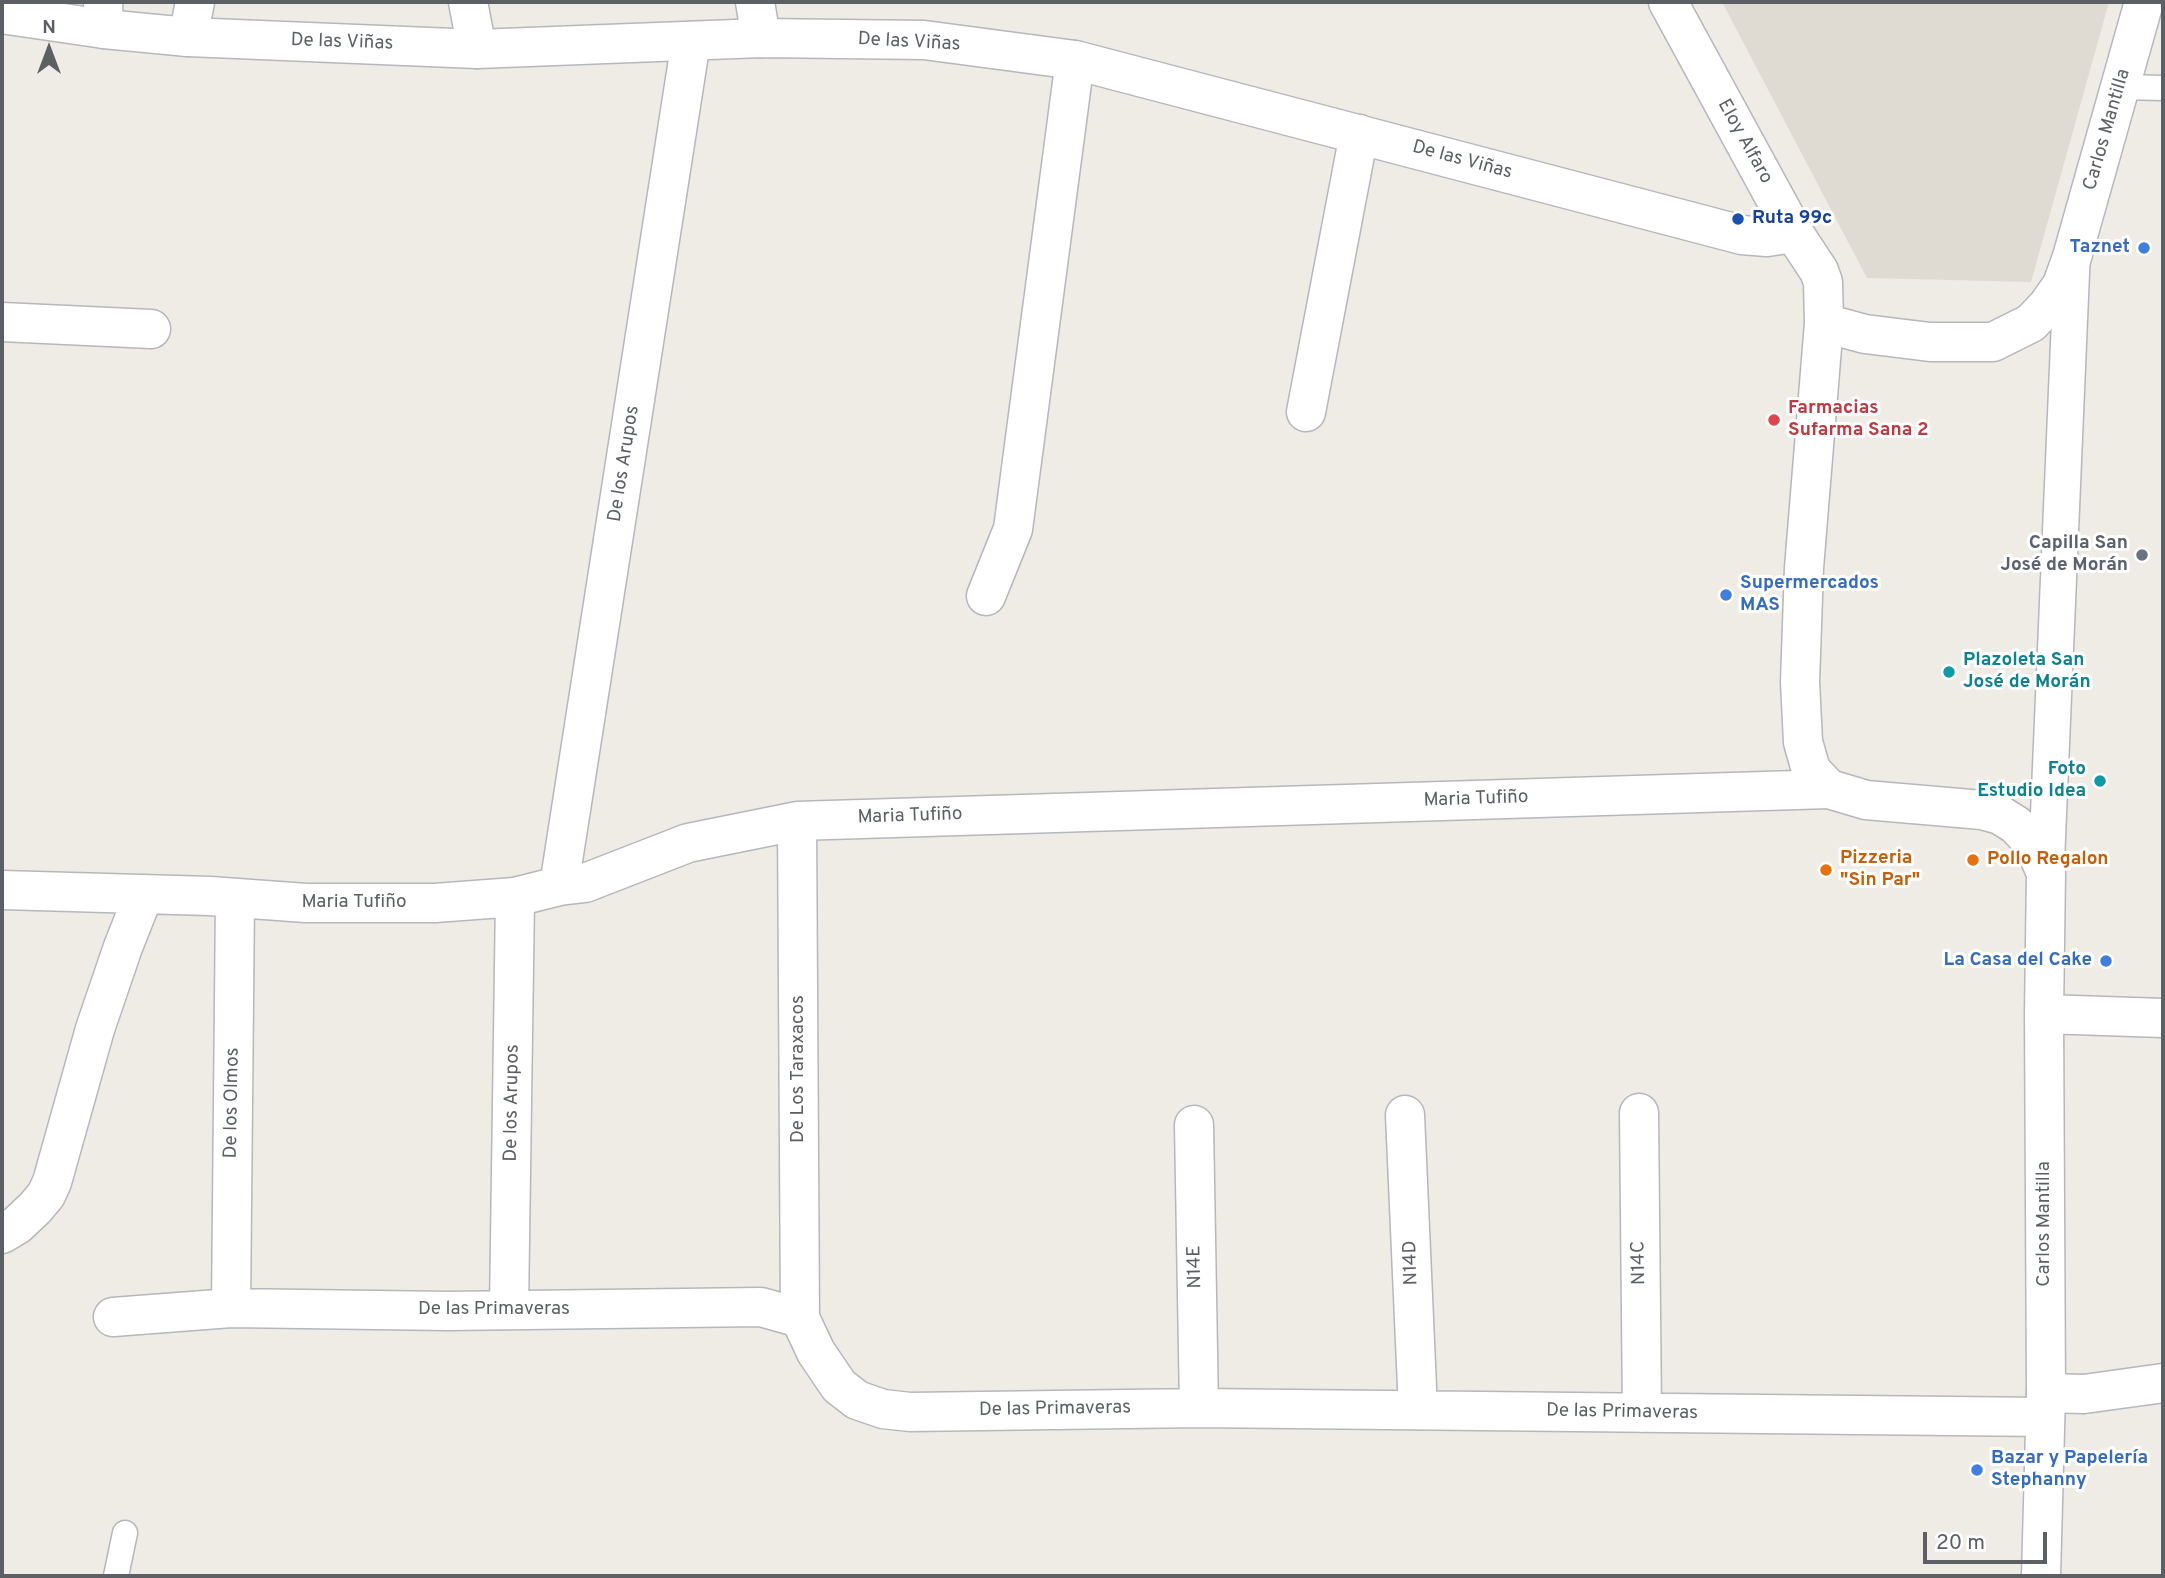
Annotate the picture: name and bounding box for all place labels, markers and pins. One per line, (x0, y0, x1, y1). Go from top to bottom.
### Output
place label: Ruta 99c (1752, 208, 1832, 230)
marker: Ruta 99c (1730, 211, 1746, 227)
place label: Taznet (2070, 237, 2130, 259)
marker: Taznet (2136, 240, 2152, 256)
place label: Farmacias Sufarma Sana 2 (1788, 398, 1929, 442)
marker: Farmacias Sufarma Sana 2 (1766, 412, 1782, 428)
place label: Capilla San José de Morán (2000, 533, 2128, 577)
marker: Capilla San José de Morán (2134, 547, 2150, 563)
place label: Supermercados MAS (1740, 573, 1879, 617)
marker: Supermercados MAS (1718, 587, 1734, 603)
place label: Plazoleta San José de Morán (1963, 650, 2091, 694)
marker: Plazoleta San José de Morán (1941, 664, 1957, 680)
place label: Foto Estudio Idea (1977, 759, 2086, 803)
marker: Foto Estudio Idea (2092, 773, 2108, 789)
place label: Pizzeria "Sin Par" (1840, 848, 1920, 892)
place label: Pollo Regalon (1987, 849, 2109, 871)
marker: Pollo Regalon (1965, 852, 1981, 868)
marker: Pizzeria "Sin Par" (1818, 862, 1834, 878)
place label: La Casa del Cake (1943, 950, 2092, 972)
marker: La Casa del Cake (2098, 953, 2114, 969)
place label: Bazar y Papelería Stephanny (1991, 1448, 2148, 1492)
marker: Bazar y Papelería Stephanny (1969, 1462, 1985, 1478)

